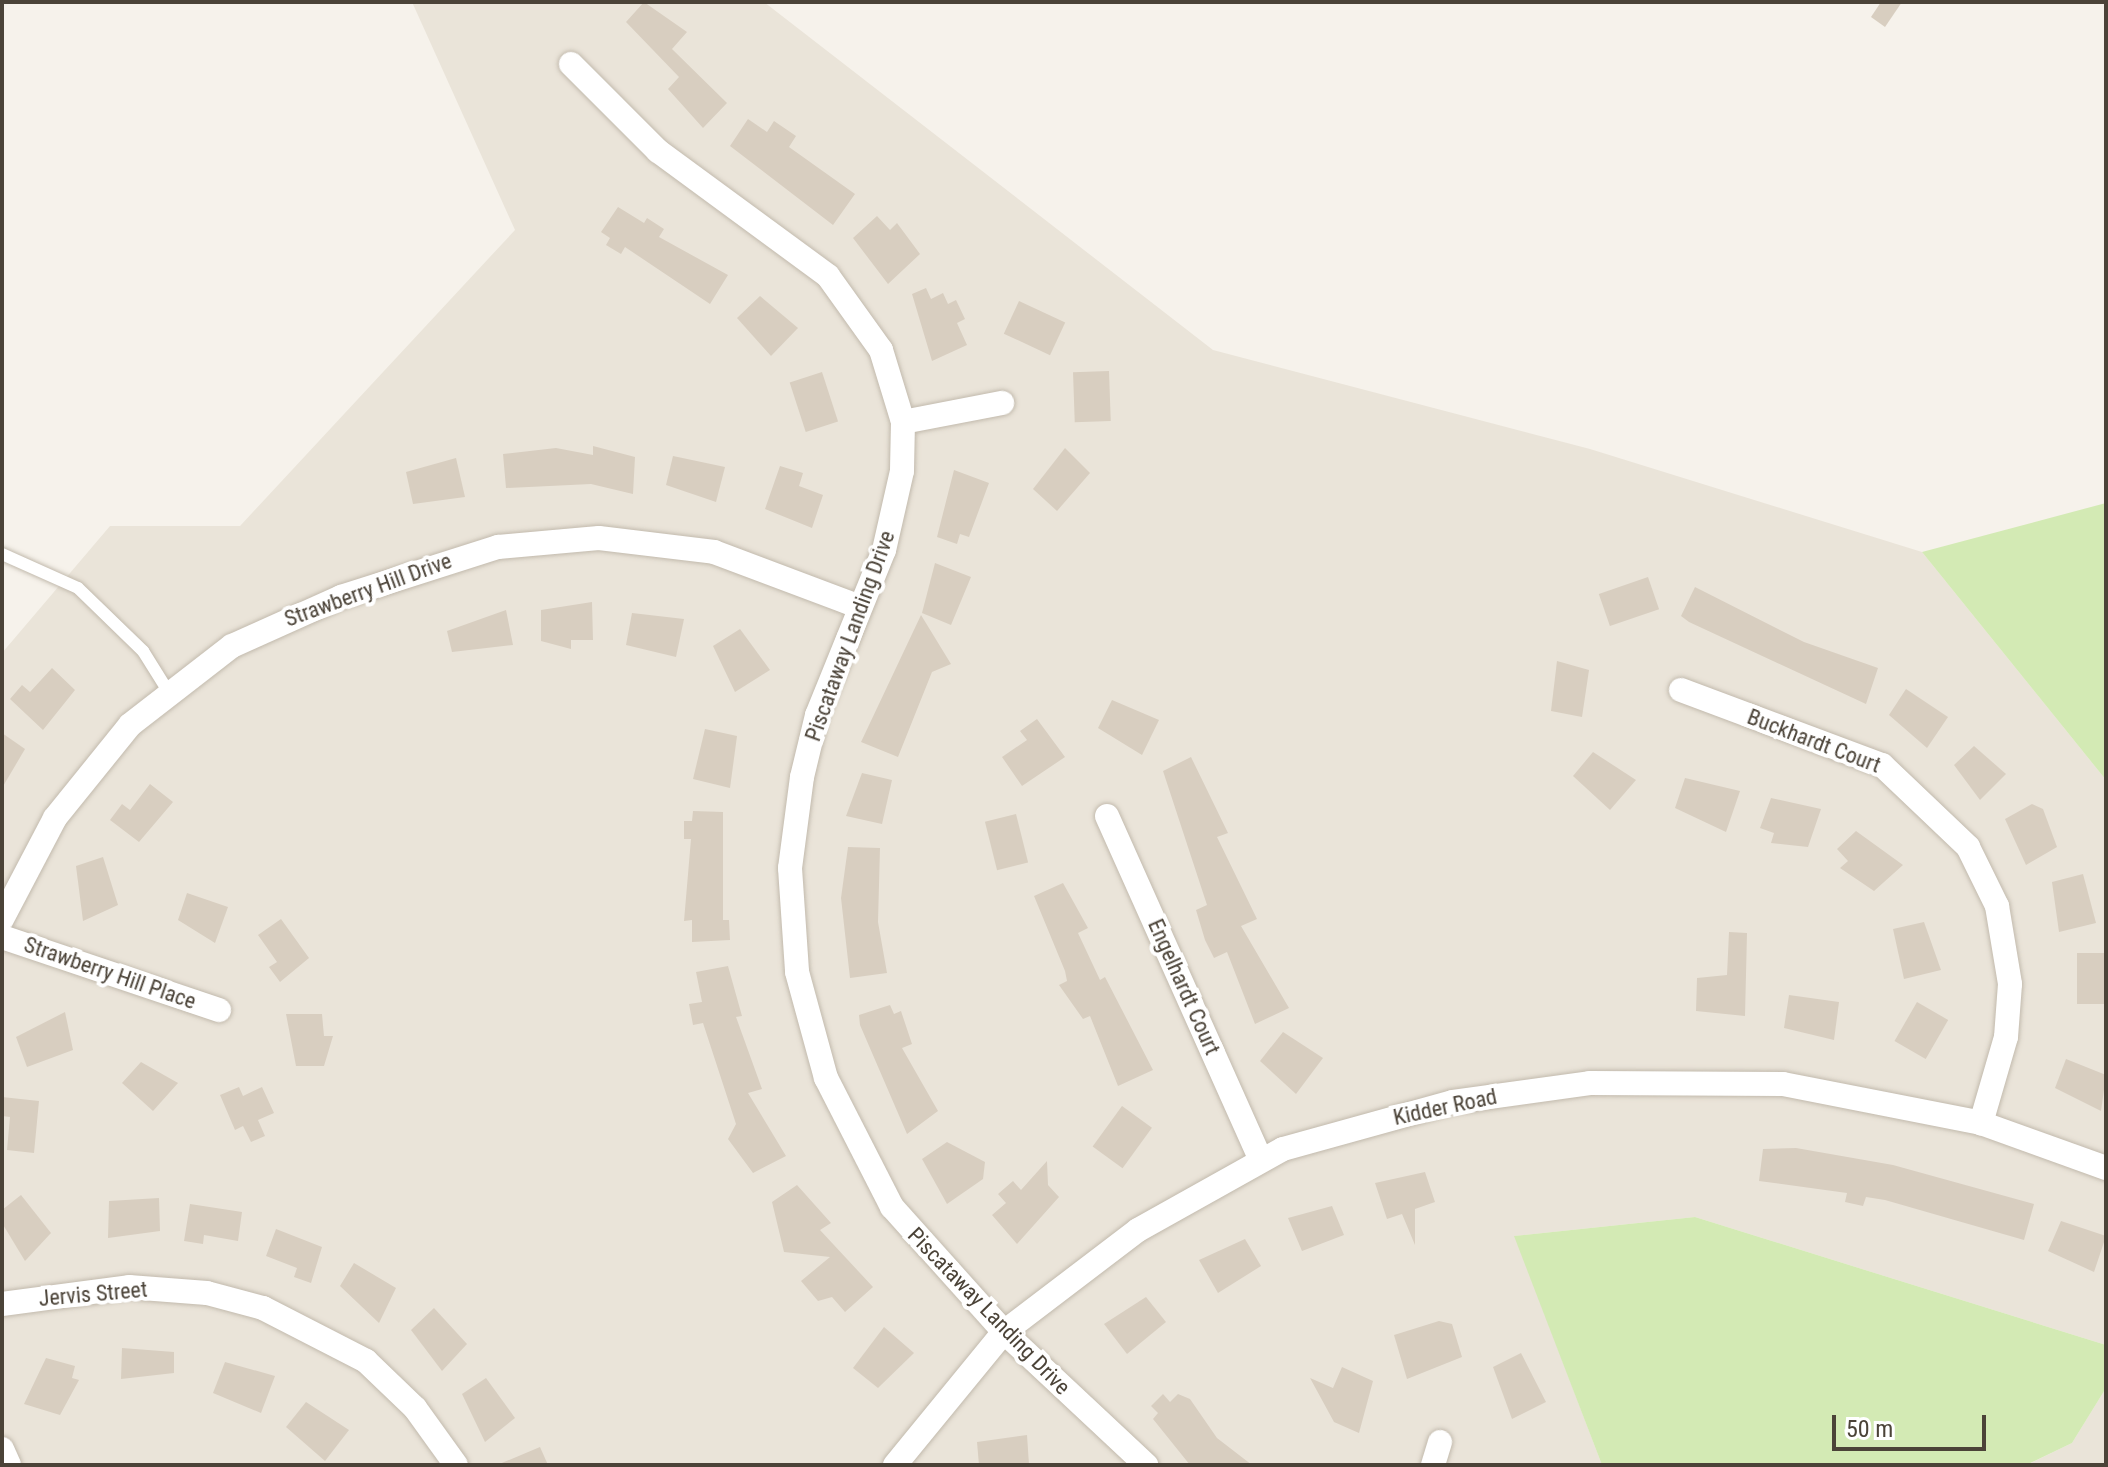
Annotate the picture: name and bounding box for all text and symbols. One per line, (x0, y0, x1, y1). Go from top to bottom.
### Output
street label: Piscataway Landing Drive (800, 527, 900, 745)
street label: Strawberry Hill Drive (281, 548, 455, 632)
street label: Buckhardt Court (1744, 703, 1884, 779)
street label: Engelhardt Court (1142, 915, 1226, 1059)
street label: Strawberry Hill Place (21, 931, 199, 1015)
street label: Kidder Road (1391, 1083, 1499, 1131)
street label: Piscataway Landing Drive (902, 1222, 1076, 1400)
street label: Jervis Street (38, 1276, 148, 1312)
scale bar (1836, 1399, 1990, 1449)
text: 50 m (1846, 1415, 1893, 1443)

